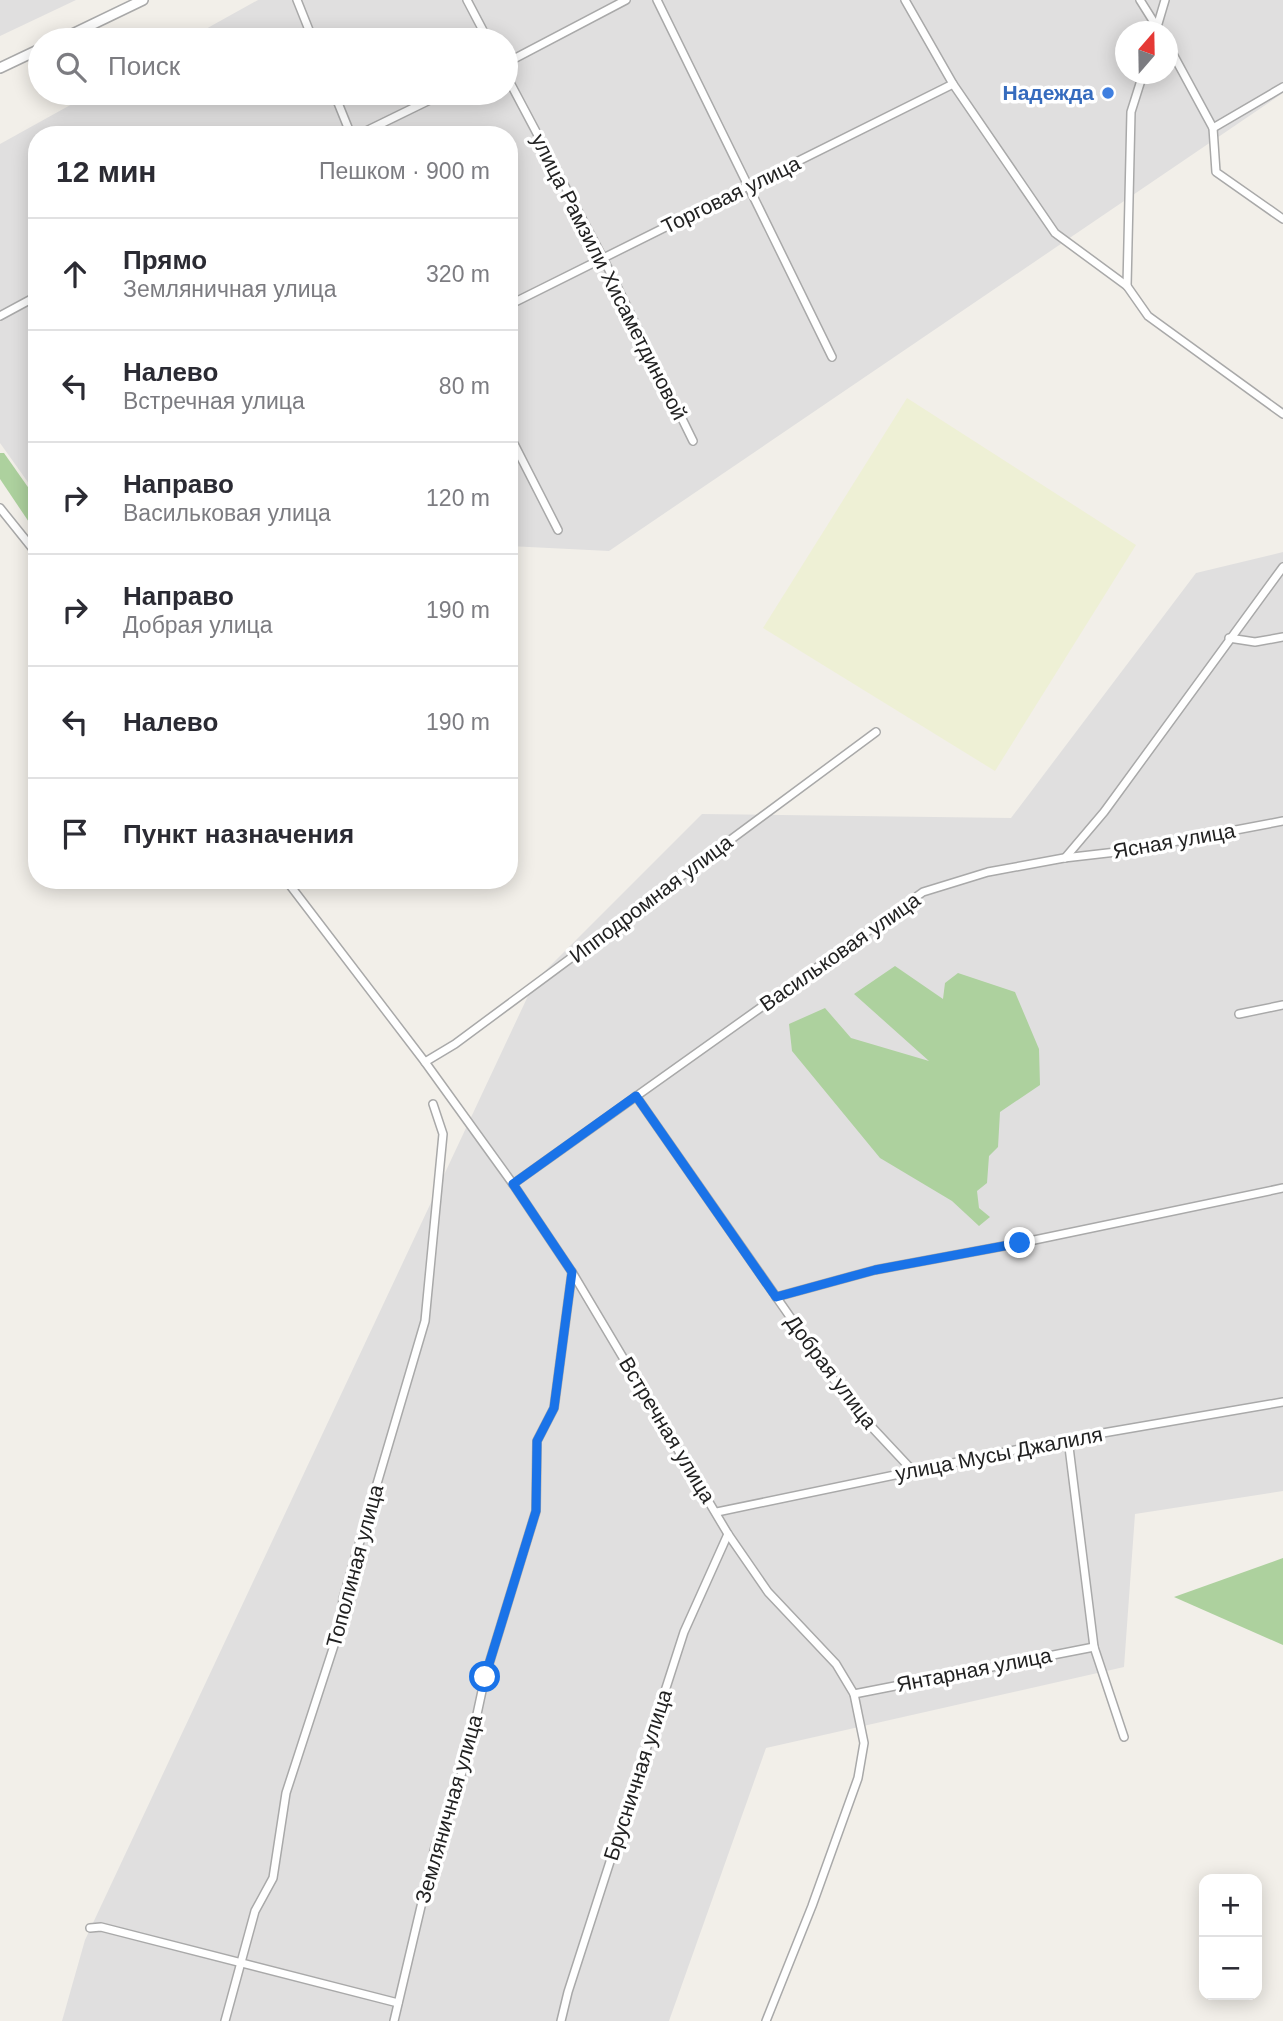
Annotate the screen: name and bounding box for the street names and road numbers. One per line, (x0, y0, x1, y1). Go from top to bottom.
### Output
street label: улица Рамзили Хисаметдиновой (527, 130, 692, 424)
street label: Торговая улица (658, 151, 804, 238)
street label: Ясная улица (1111, 818, 1237, 863)
street label: Ипподромная улица (565, 830, 737, 967)
street label: Васильковая улица (755, 888, 924, 1015)
street label: Добрая улица (781, 1310, 882, 1433)
street label: Встречная улица (615, 1353, 720, 1507)
street label: улица Мусы Джалиля (893, 1422, 1104, 1485)
street label: Тополиная улица (322, 1482, 387, 1650)
street label: Янтарная улица (894, 1643, 1054, 1696)
street label: Брусничная улица (599, 1686, 676, 1863)
street label: Земляничная улица (411, 1712, 487, 1906)

